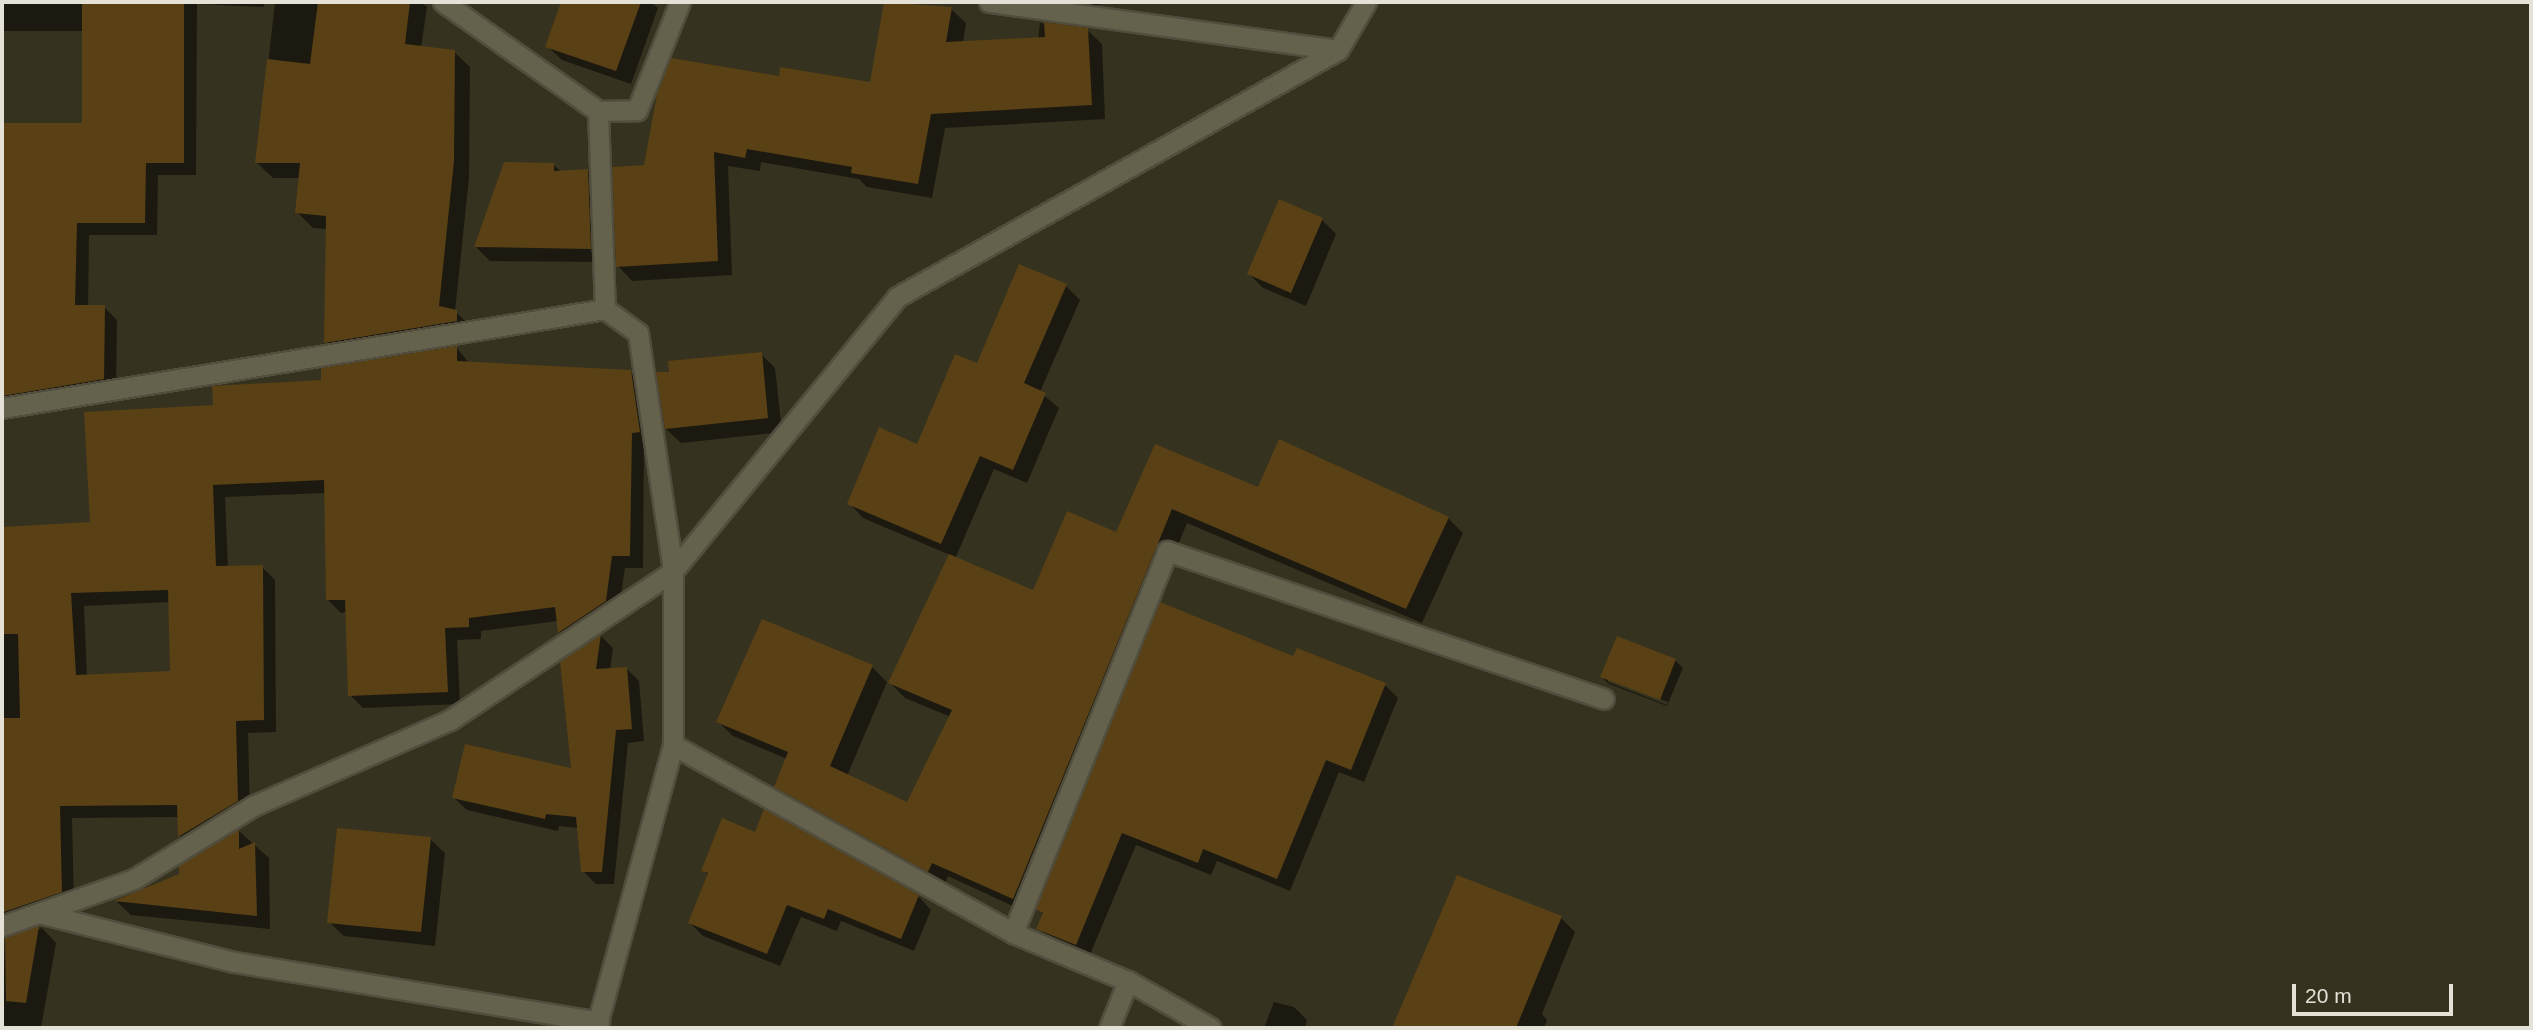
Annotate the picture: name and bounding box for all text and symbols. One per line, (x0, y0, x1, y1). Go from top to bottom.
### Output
scale bar (2295, 970, 2456, 1014)
text: 20 m (2305, 984, 2352, 1007)

